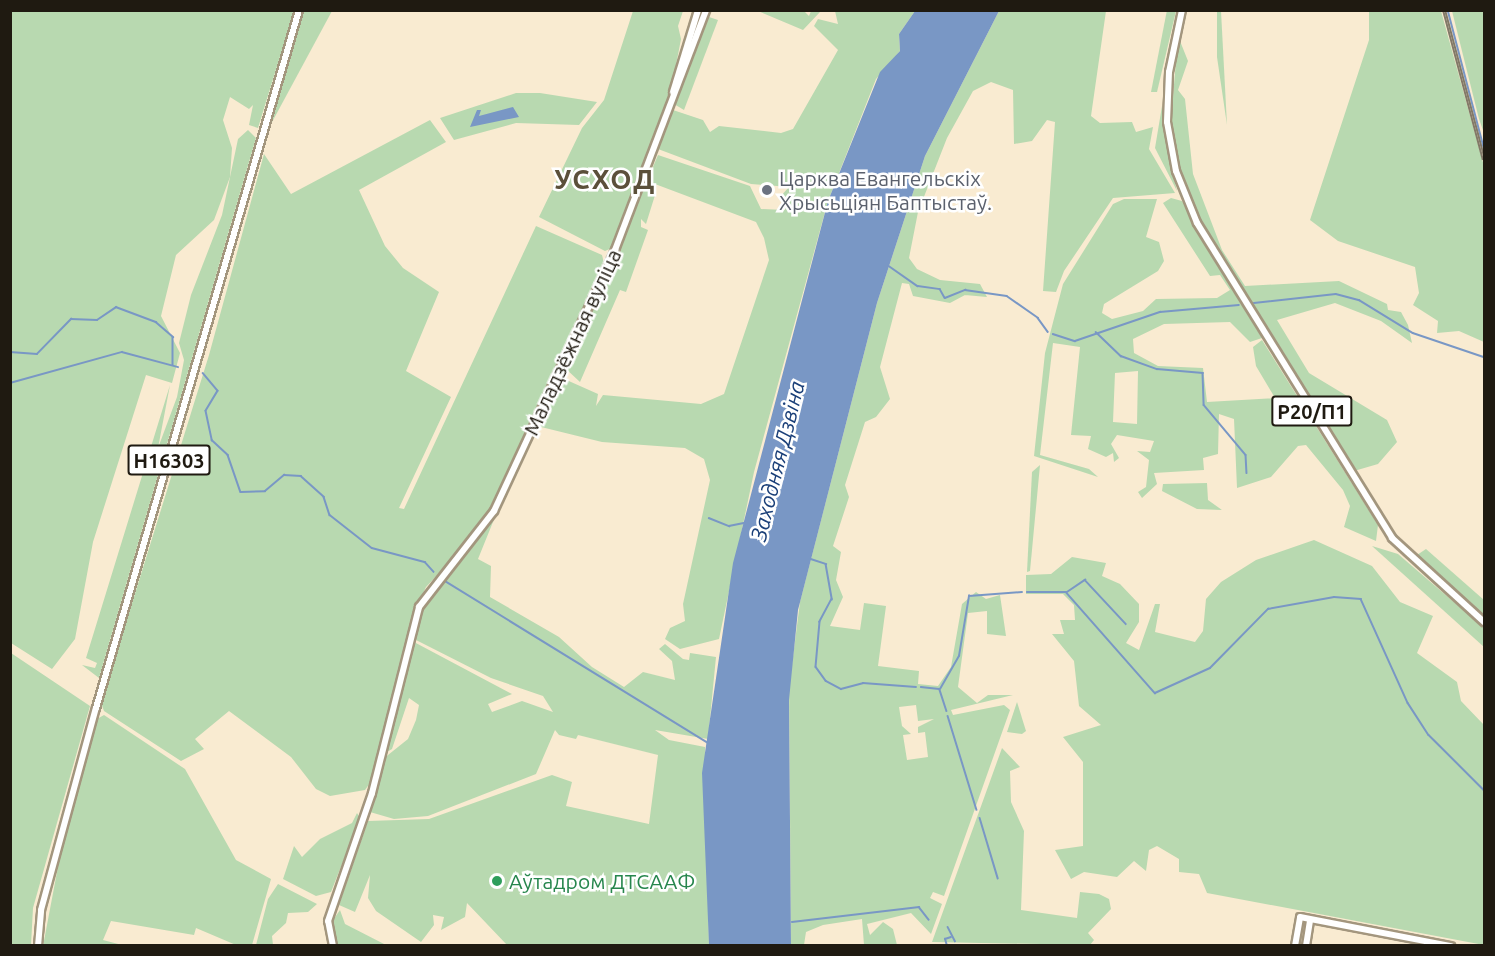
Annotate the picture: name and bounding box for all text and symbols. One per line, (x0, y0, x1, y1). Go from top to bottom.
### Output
district label: УСХОД (554, 164, 656, 196)
place label: Царква Евангельскіх Хрысьціян Баптыстаў. (779, 165, 992, 215)
marker: Царква Евангельскіх Хрысьціян Баптыстаў. (760, 183, 774, 197)
street label: Маладзёжная вуліца (518, 245, 626, 439)
water label: Заходняя Дзвіна (744, 378, 810, 544)
road number: Р20/П1 (1270, 394, 1354, 428)
road number: Н16303 (127, 443, 211, 477)
place label: Аўтадром ДТСААФ (509, 868, 695, 894)
marker: Аўтадром ДТСААФ (490, 874, 504, 888)

